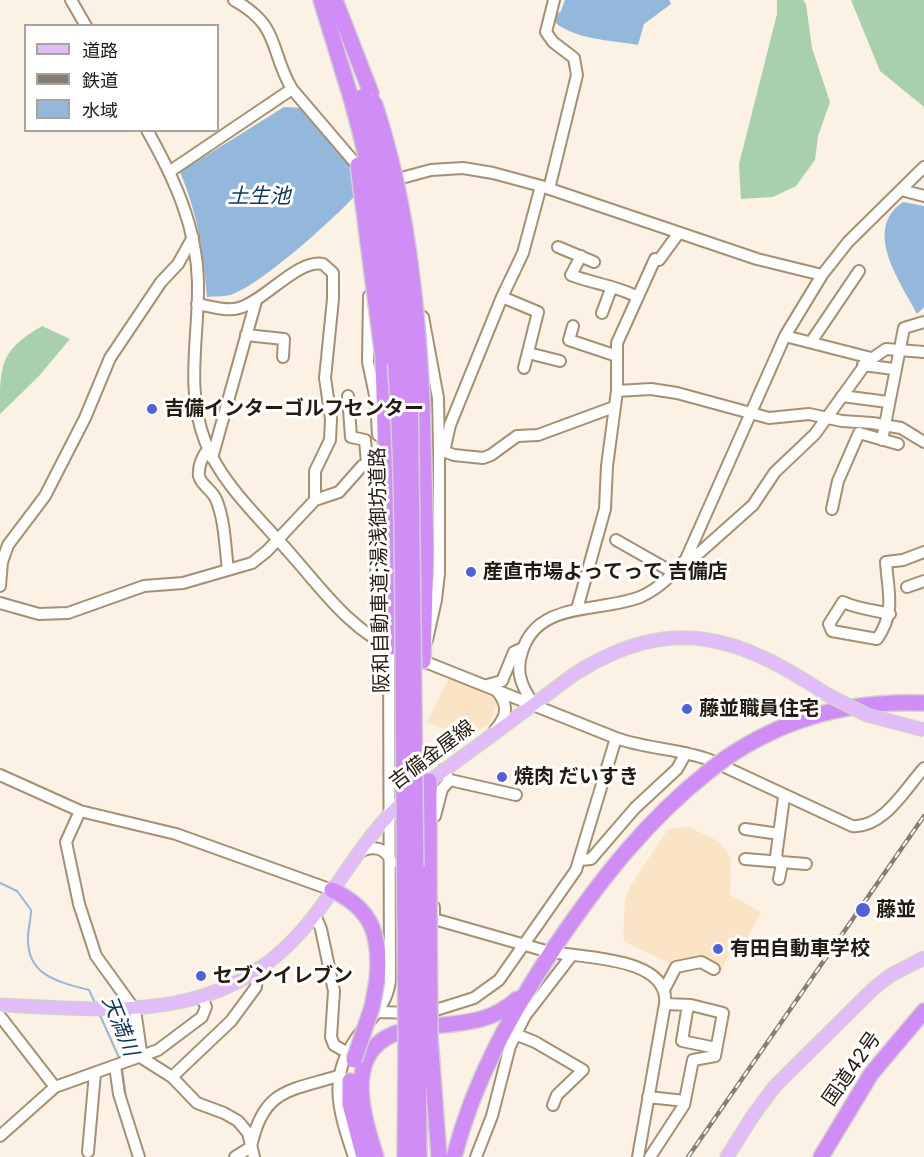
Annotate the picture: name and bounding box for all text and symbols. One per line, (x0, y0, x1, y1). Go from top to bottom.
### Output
legend (24, 24, 219, 132)
text: 道路 (82, 40, 118, 61)
text: 鉄道 (82, 70, 118, 91)
text: 水域 (82, 100, 118, 121)
water label: 土生池 (228, 184, 290, 210)
place label: 吉備インターゴルフセンター (164, 397, 424, 421)
marker: 吉備インターゴルフセンター (145, 402, 159, 416)
street label: 阪和自動車道;湯浅御坊道路 (366, 447, 394, 693)
place label: 産直市場よってって 吉備店 (483, 560, 728, 584)
marker: 産直市場よってって 吉備店 (464, 565, 478, 579)
place label: 藤並職員住宅 (699, 697, 819, 721)
marker: 藤並職員住宅 (680, 702, 694, 716)
street label: 吉備金屋線 (385, 715, 479, 795)
place label: 焼肉 だいすき (514, 765, 639, 789)
marker: 焼肉 だいすき (495, 770, 509, 784)
place label: 藤並 (876, 898, 916, 922)
marker: 藤並 (854, 901, 872, 919)
place label: 有田自動車学校 (730, 937, 870, 961)
marker: 有田自動車学校 (711, 942, 725, 956)
place label: セブンイレブン (213, 964, 353, 988)
marker: セブンイレブン (194, 969, 208, 983)
water label: 天満川 (97, 992, 143, 1060)
street label: 国道42号 (818, 1027, 886, 1111)

